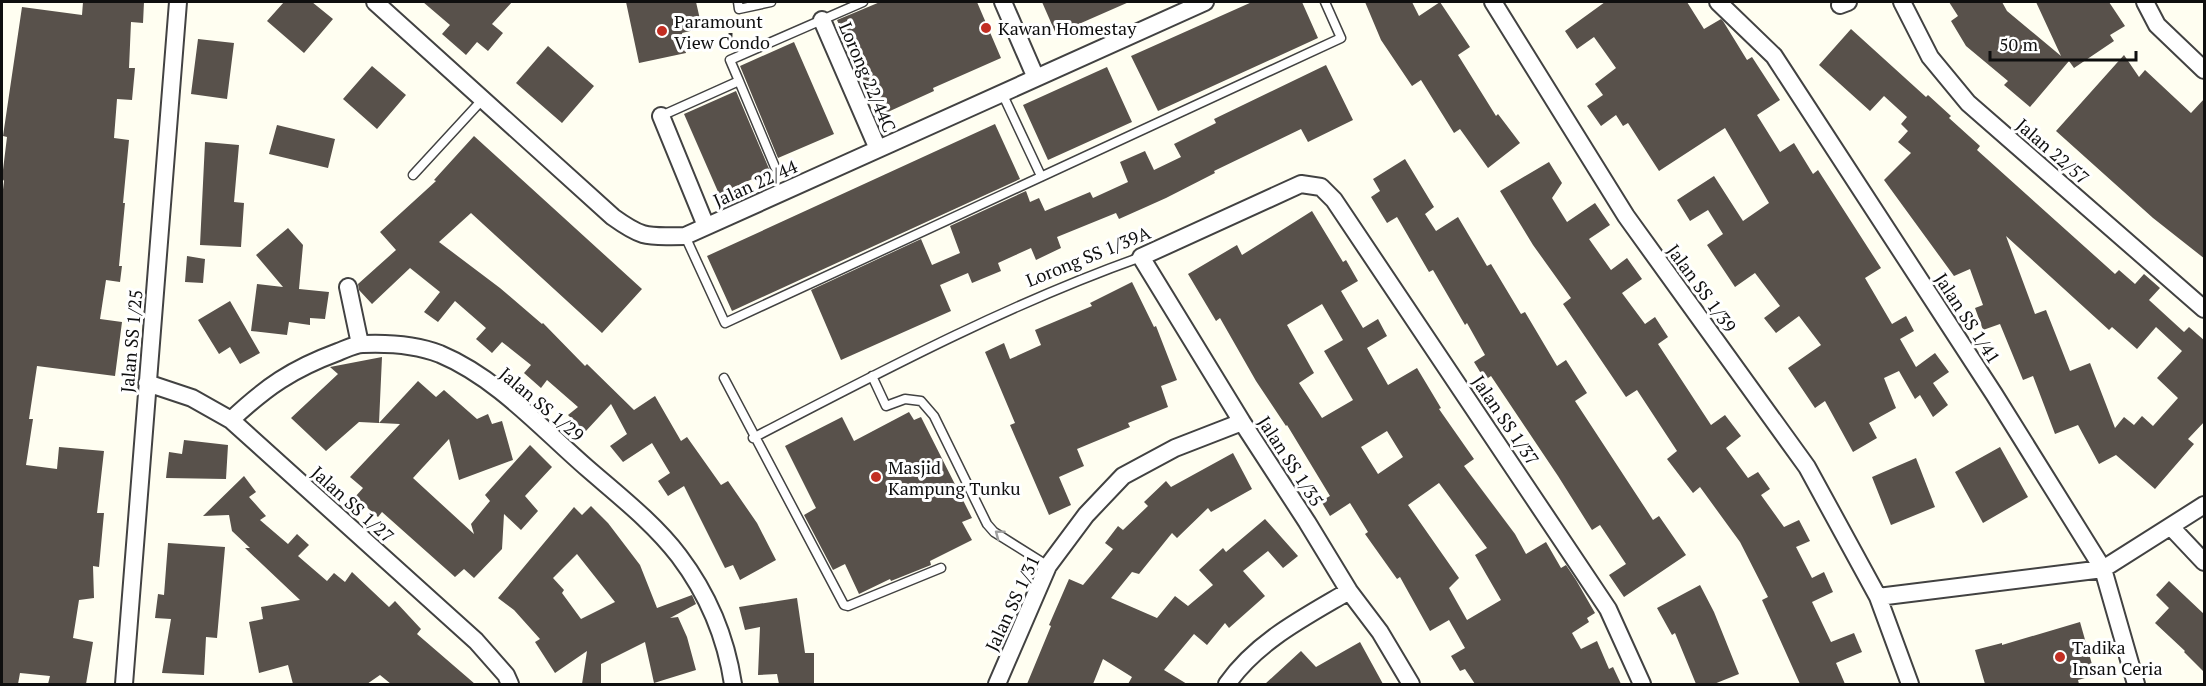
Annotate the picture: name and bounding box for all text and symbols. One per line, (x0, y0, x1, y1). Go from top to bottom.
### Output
place label: Paramount View Condo (674, 9, 770, 54)
place label: Kawan Homestay (998, 16, 1137, 40)
street label: Lorong 22/44C (834, 18, 902, 136)
marker: Kawan Homestay (979, 21, 993, 35)
marker: Paramount View Condo (655, 24, 669, 38)
scale bar (1990, 24, 2136, 62)
text: 50 m (1999, 32, 2039, 56)
street label: Jalan 22/57 (2011, 113, 2095, 189)
street label: Jalan 22/44 (709, 154, 801, 212)
street label: Lorong SS 1/39A (1022, 220, 1154, 292)
street label: Jalan SS 1/39 (1662, 239, 1742, 337)
street label: Jalan SS 1/41 (1930, 268, 2006, 368)
street label: Jalan SS 1/25 (115, 288, 147, 394)
street label: Jalan SS 1/29 (495, 362, 589, 446)
street label: Jalan SS 1/37 (1467, 370, 1545, 470)
street label: Jalan SS 1/35 (1253, 411, 1329, 511)
place label: Masjid Kampung Tunku (888, 455, 1021, 500)
street label: Jalan SS 1/27 (307, 460, 399, 548)
marker: Masjid Kampung Tunku (869, 470, 883, 484)
one-way arrow (995, 530, 1006, 541)
street label: Jalan SS 1/31 (979, 551, 1045, 655)
place label: Tadika Insan Ceria (2072, 635, 2163, 680)
marker: Tadika Insan Ceria (2053, 650, 2067, 664)

